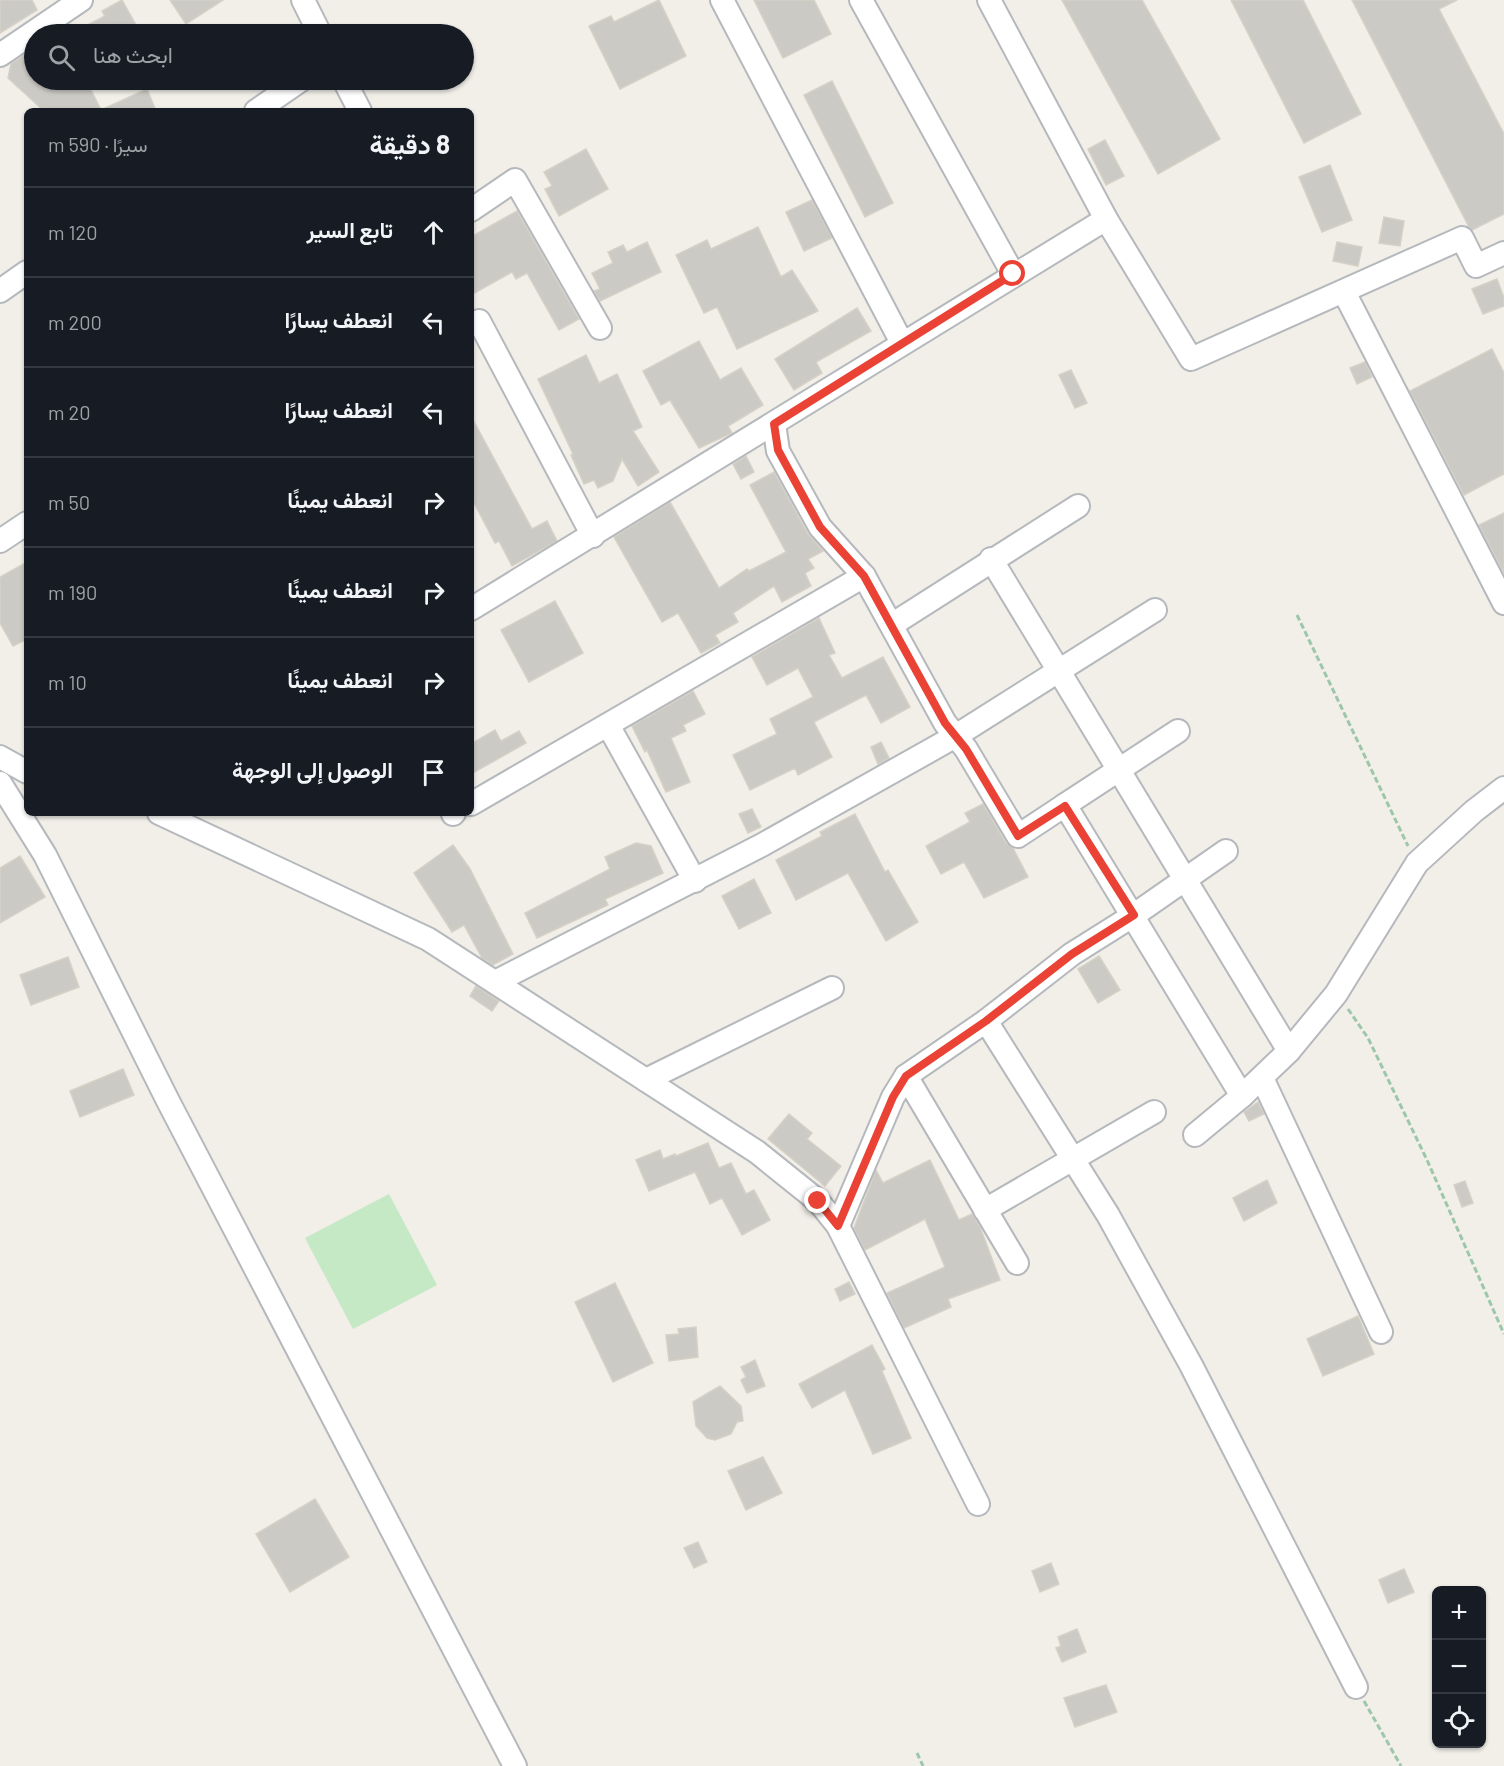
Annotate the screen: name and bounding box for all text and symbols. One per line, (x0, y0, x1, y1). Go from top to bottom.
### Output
search box (24, 24, 474, 90)
icon: search (45, 41, 78, 74)
text: ابحث هنا (93, 41, 173, 67)
text: 8 دقيقة (369, 128, 450, 159)
text: سيرًا · 590 m (48, 132, 147, 156)
text: تابع السير (307, 216, 393, 242)
icon: ahead (417, 216, 450, 249)
text: 120 m (48, 220, 98, 244)
route start (999, 260, 1025, 286)
text: انعطف يسارًا (284, 306, 393, 332)
icon: left (417, 306, 450, 339)
text: 200 m (48, 310, 102, 334)
text: انعطف يسارًا (284, 396, 393, 422)
icon: left (417, 396, 450, 429)
text: 20 m (48, 400, 91, 424)
text: انعطف يمينًا (287, 486, 393, 512)
icon: right (417, 486, 450, 519)
text: 50 m (48, 490, 90, 514)
text: انعطف يمينًا (287, 576, 393, 602)
icon: right (417, 576, 450, 609)
text: 190 m (48, 580, 97, 604)
text: انعطف يمينًا (287, 666, 393, 692)
icon: right (417, 666, 450, 699)
text: 10 m (48, 670, 87, 694)
text: الوصول إلى الوجهة (232, 756, 393, 782)
icon: arrive (417, 756, 450, 789)
route end (804, 1187, 830, 1213)
map controls (1432, 1586, 1486, 1748)
button: + (1432, 1586, 1486, 1640)
button: − (1432, 1640, 1486, 1694)
button: locate (1432, 1694, 1486, 1748)

